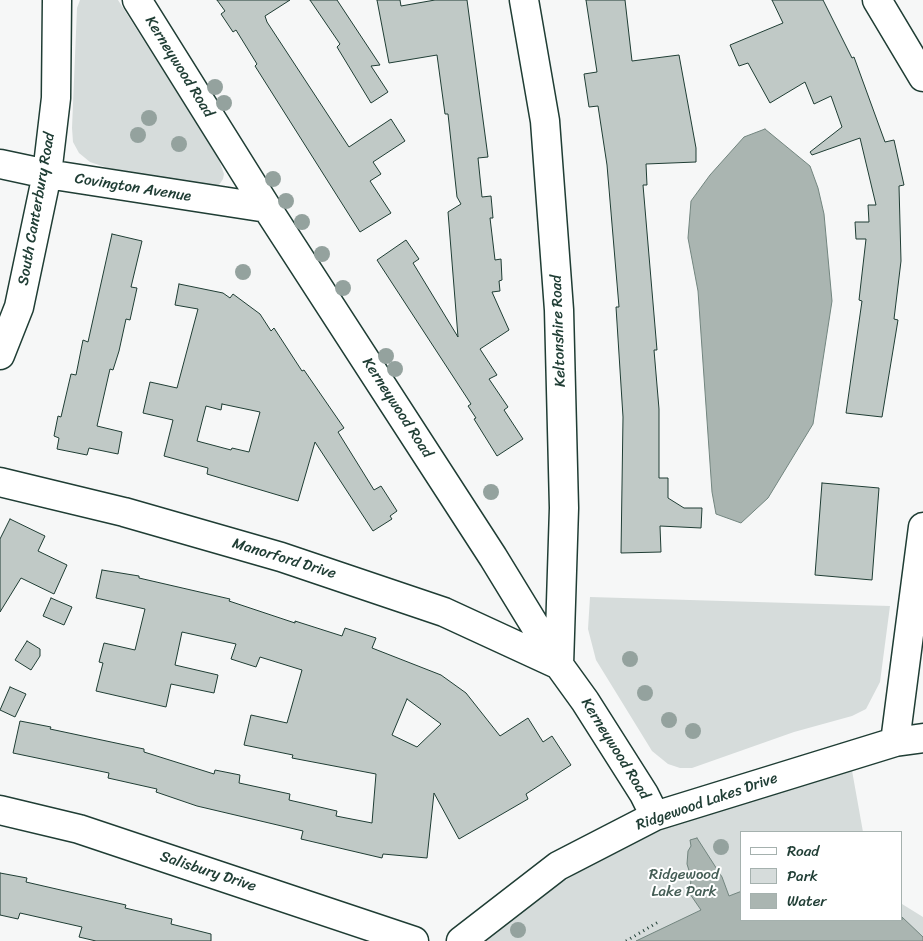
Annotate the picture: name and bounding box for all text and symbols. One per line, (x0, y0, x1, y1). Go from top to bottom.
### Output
street label: Kerneywood Road (141, 13, 217, 121)
street label: South Canterbury Road (15, 131, 59, 287)
street label: Covington Avenue (74, 170, 192, 206)
street label: Keltonshire Road (548, 275, 570, 387)
street label: Kerneywood Road (358, 355, 436, 461)
street label: Manorford Drive (230, 535, 338, 583)
street label: Kerneywood Road (577, 695, 653, 803)
street label: Ridgewood Lakes Drive (634, 769, 780, 835)
legend (740, 831, 903, 921)
text: Road (787, 838, 819, 864)
street label: Salisbury Drive (158, 848, 258, 896)
text: Park (787, 863, 818, 889)
park label: Ridgewood Lake Park (649, 866, 719, 901)
text: Water (787, 888, 827, 914)

